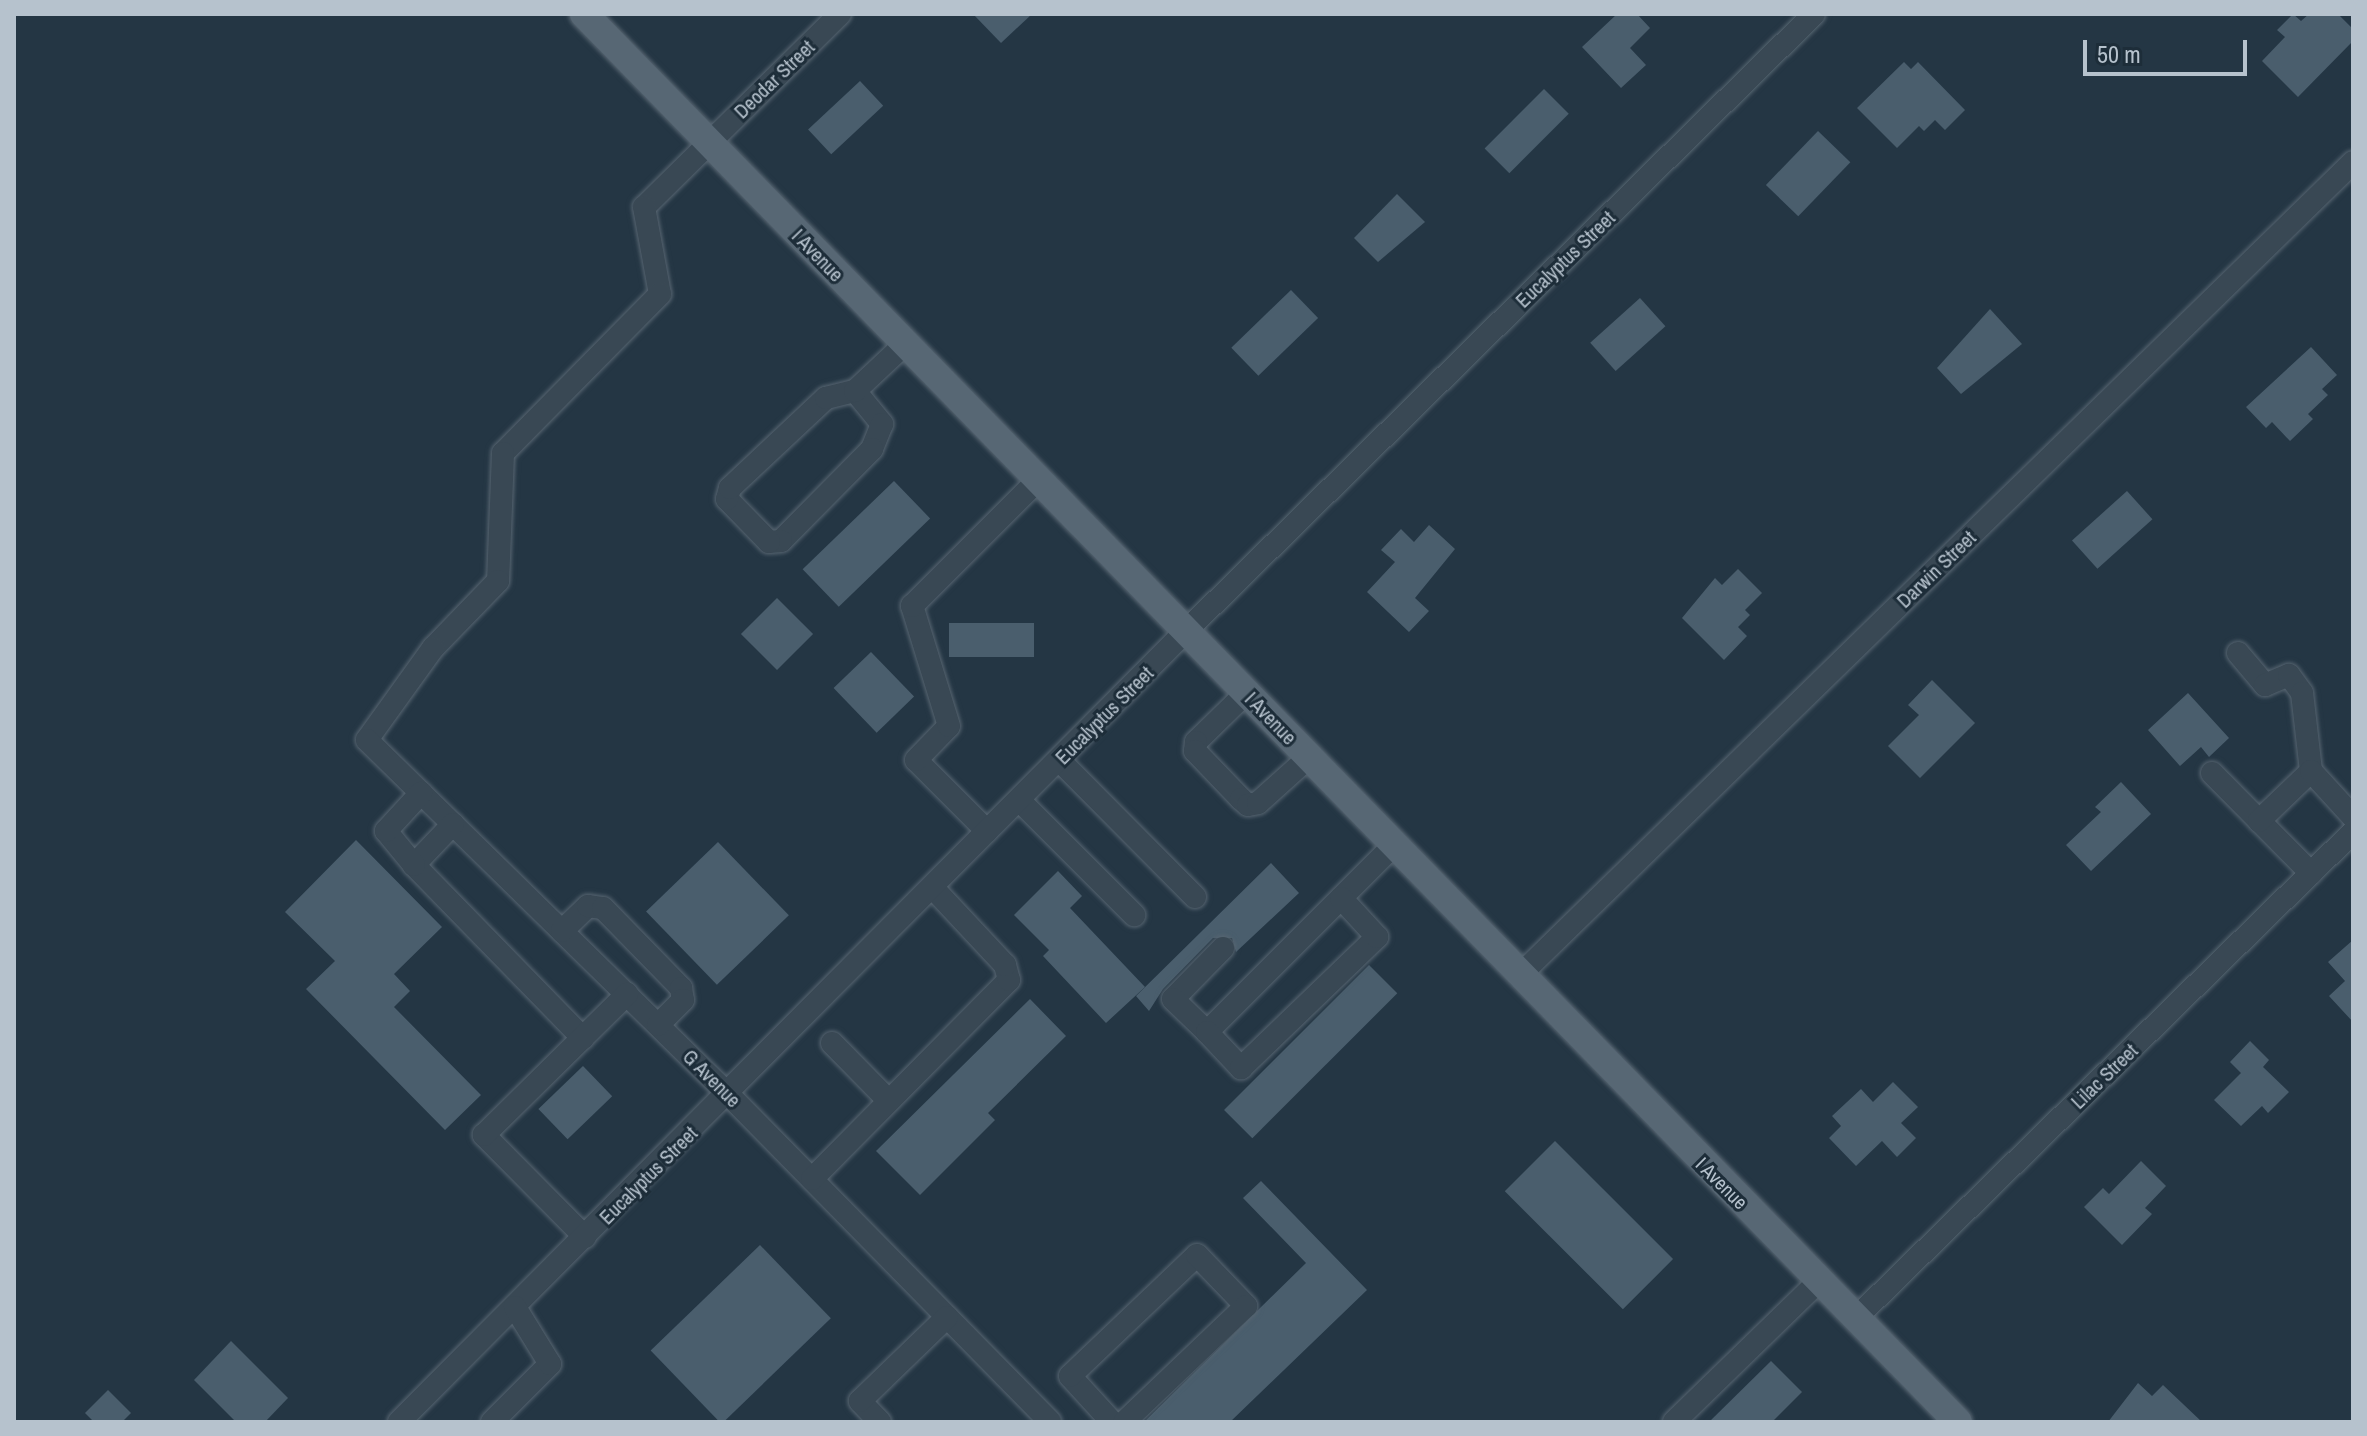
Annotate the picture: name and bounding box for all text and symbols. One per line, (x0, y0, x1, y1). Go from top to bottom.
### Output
scale bar (2087, 24, 2251, 74)
street label: Deodar Street (729, 35, 819, 123)
text: 50 m (2097, 38, 2141, 70)
street label: Eucalyptus Street (1510, 206, 1620, 312)
street label: I Avenue (787, 223, 849, 287)
street label: Darwin Street (1892, 526, 1980, 612)
street label: Eucalyptus Street (1050, 661, 1158, 769)
street label: I Avenue (1240, 686, 1302, 750)
street label: Lilac Street (2066, 1039, 2142, 1113)
street label: G Avenue (678, 1044, 746, 1112)
street label: Eucalyptus Street (594, 1121, 702, 1229)
street label: I Avenue (1691, 1152, 1753, 1214)

